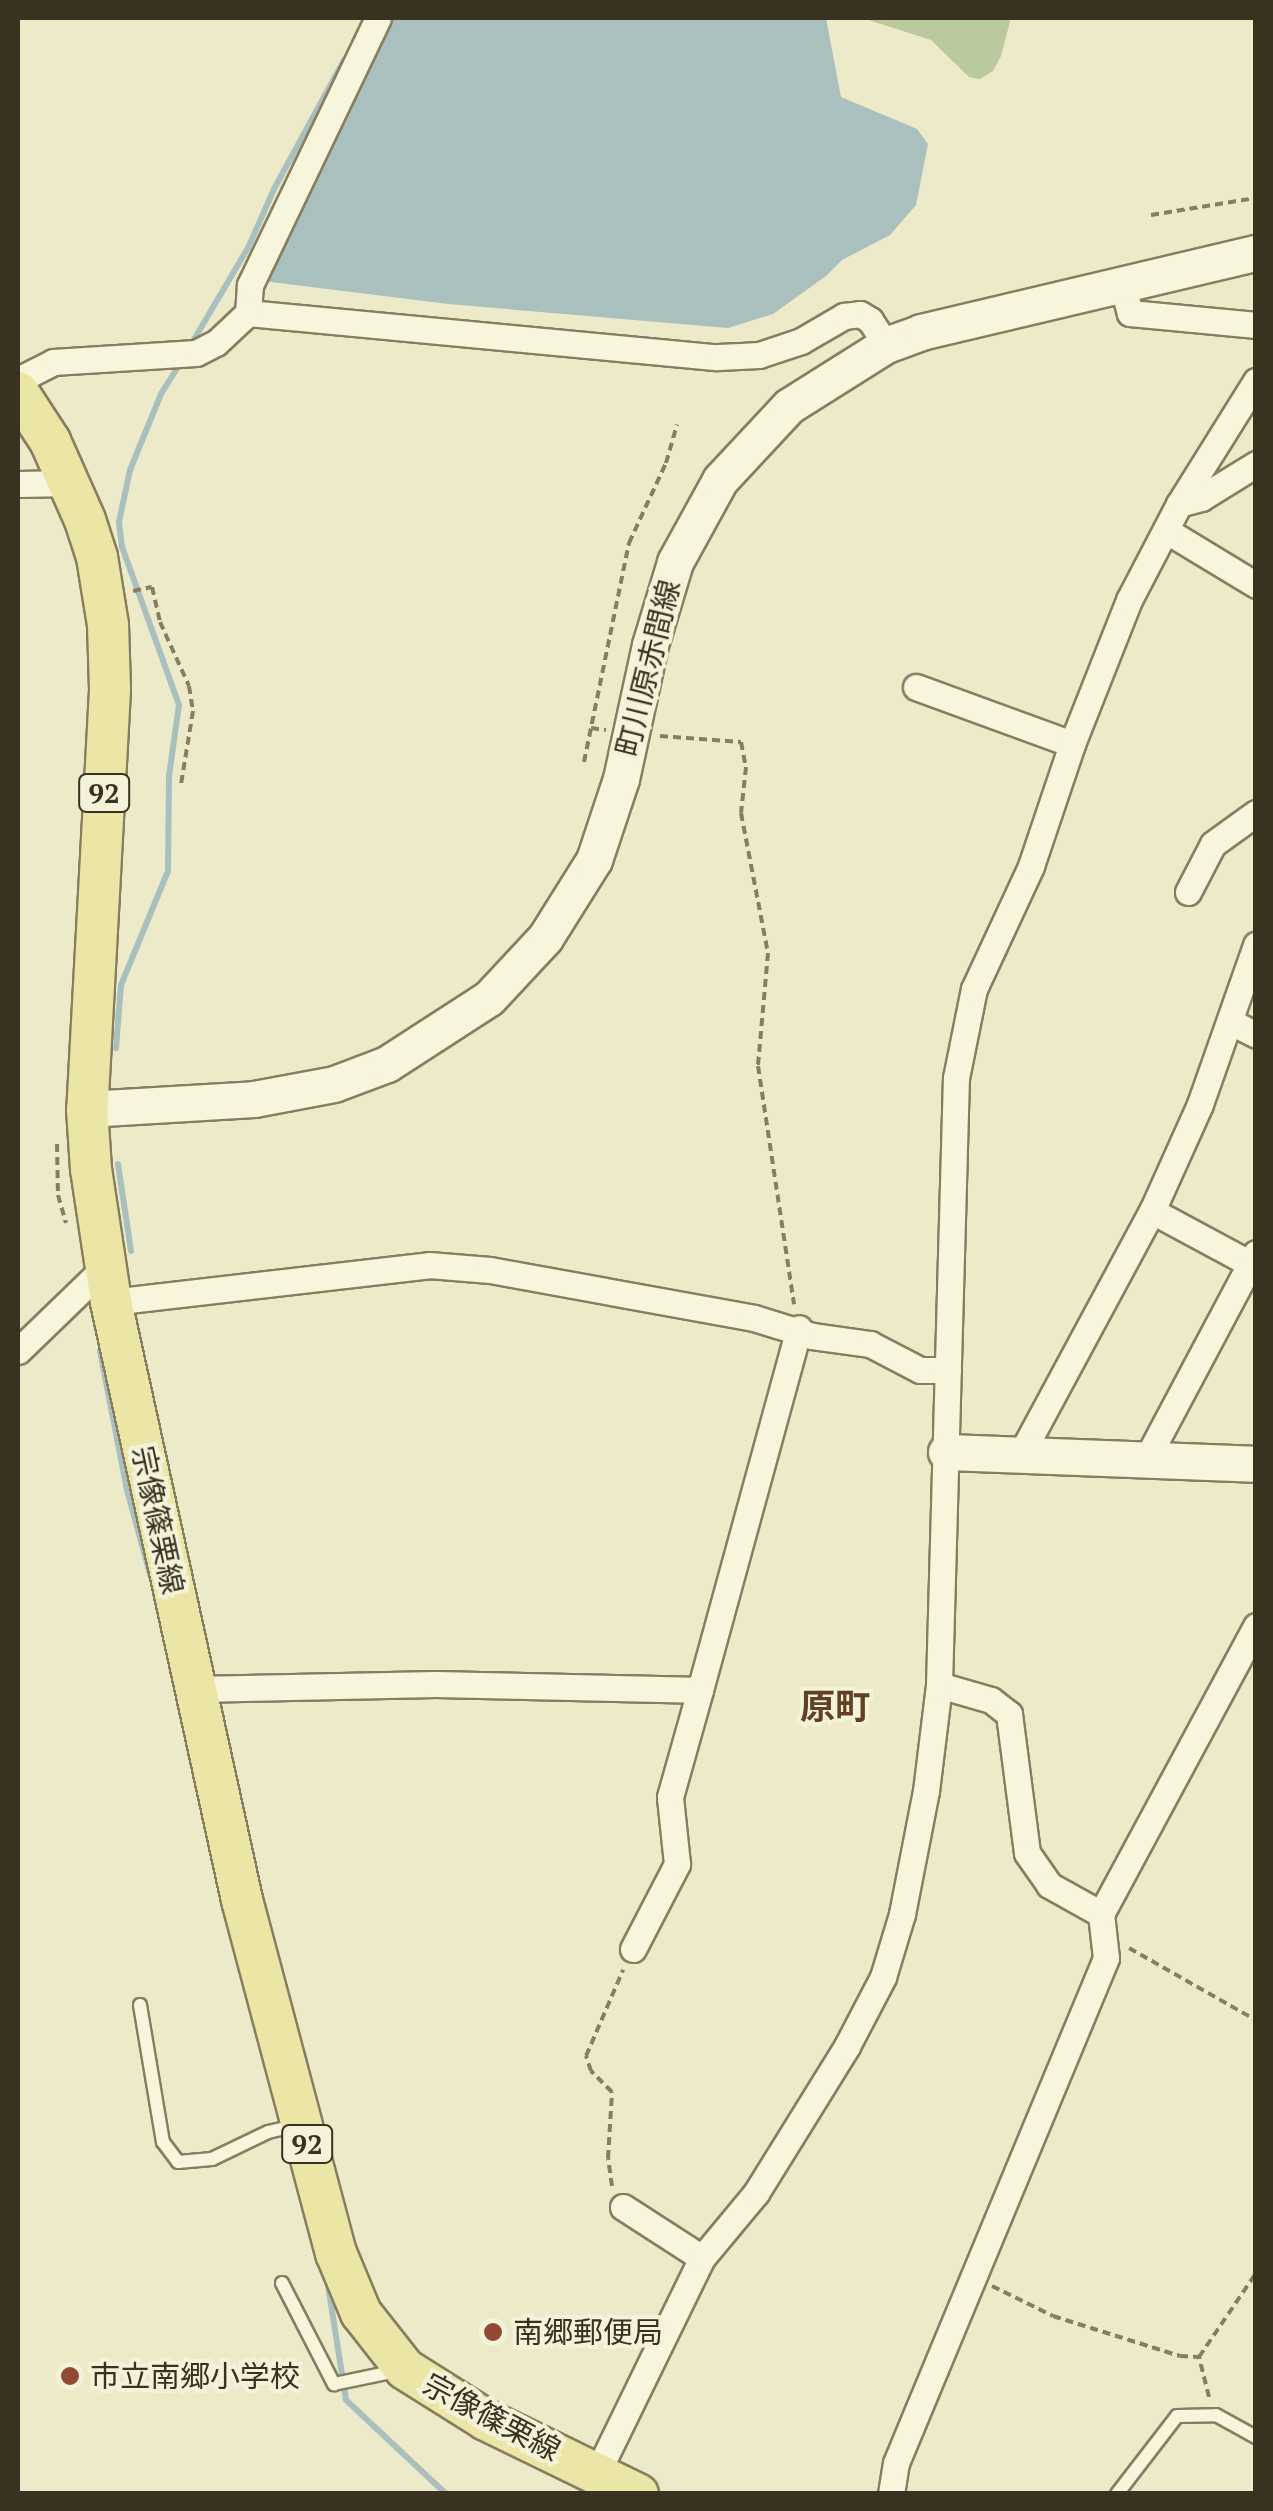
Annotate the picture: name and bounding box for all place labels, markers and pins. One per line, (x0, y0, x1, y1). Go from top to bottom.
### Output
place label: 南郷郵便局 (513, 2314, 663, 2350)
marker: 南郷郵便局 (482, 2321, 504, 2343)
place label: 市立南郷小学校 (90, 2358, 300, 2394)
marker: 市立南郷小学校 (59, 2365, 81, 2387)

